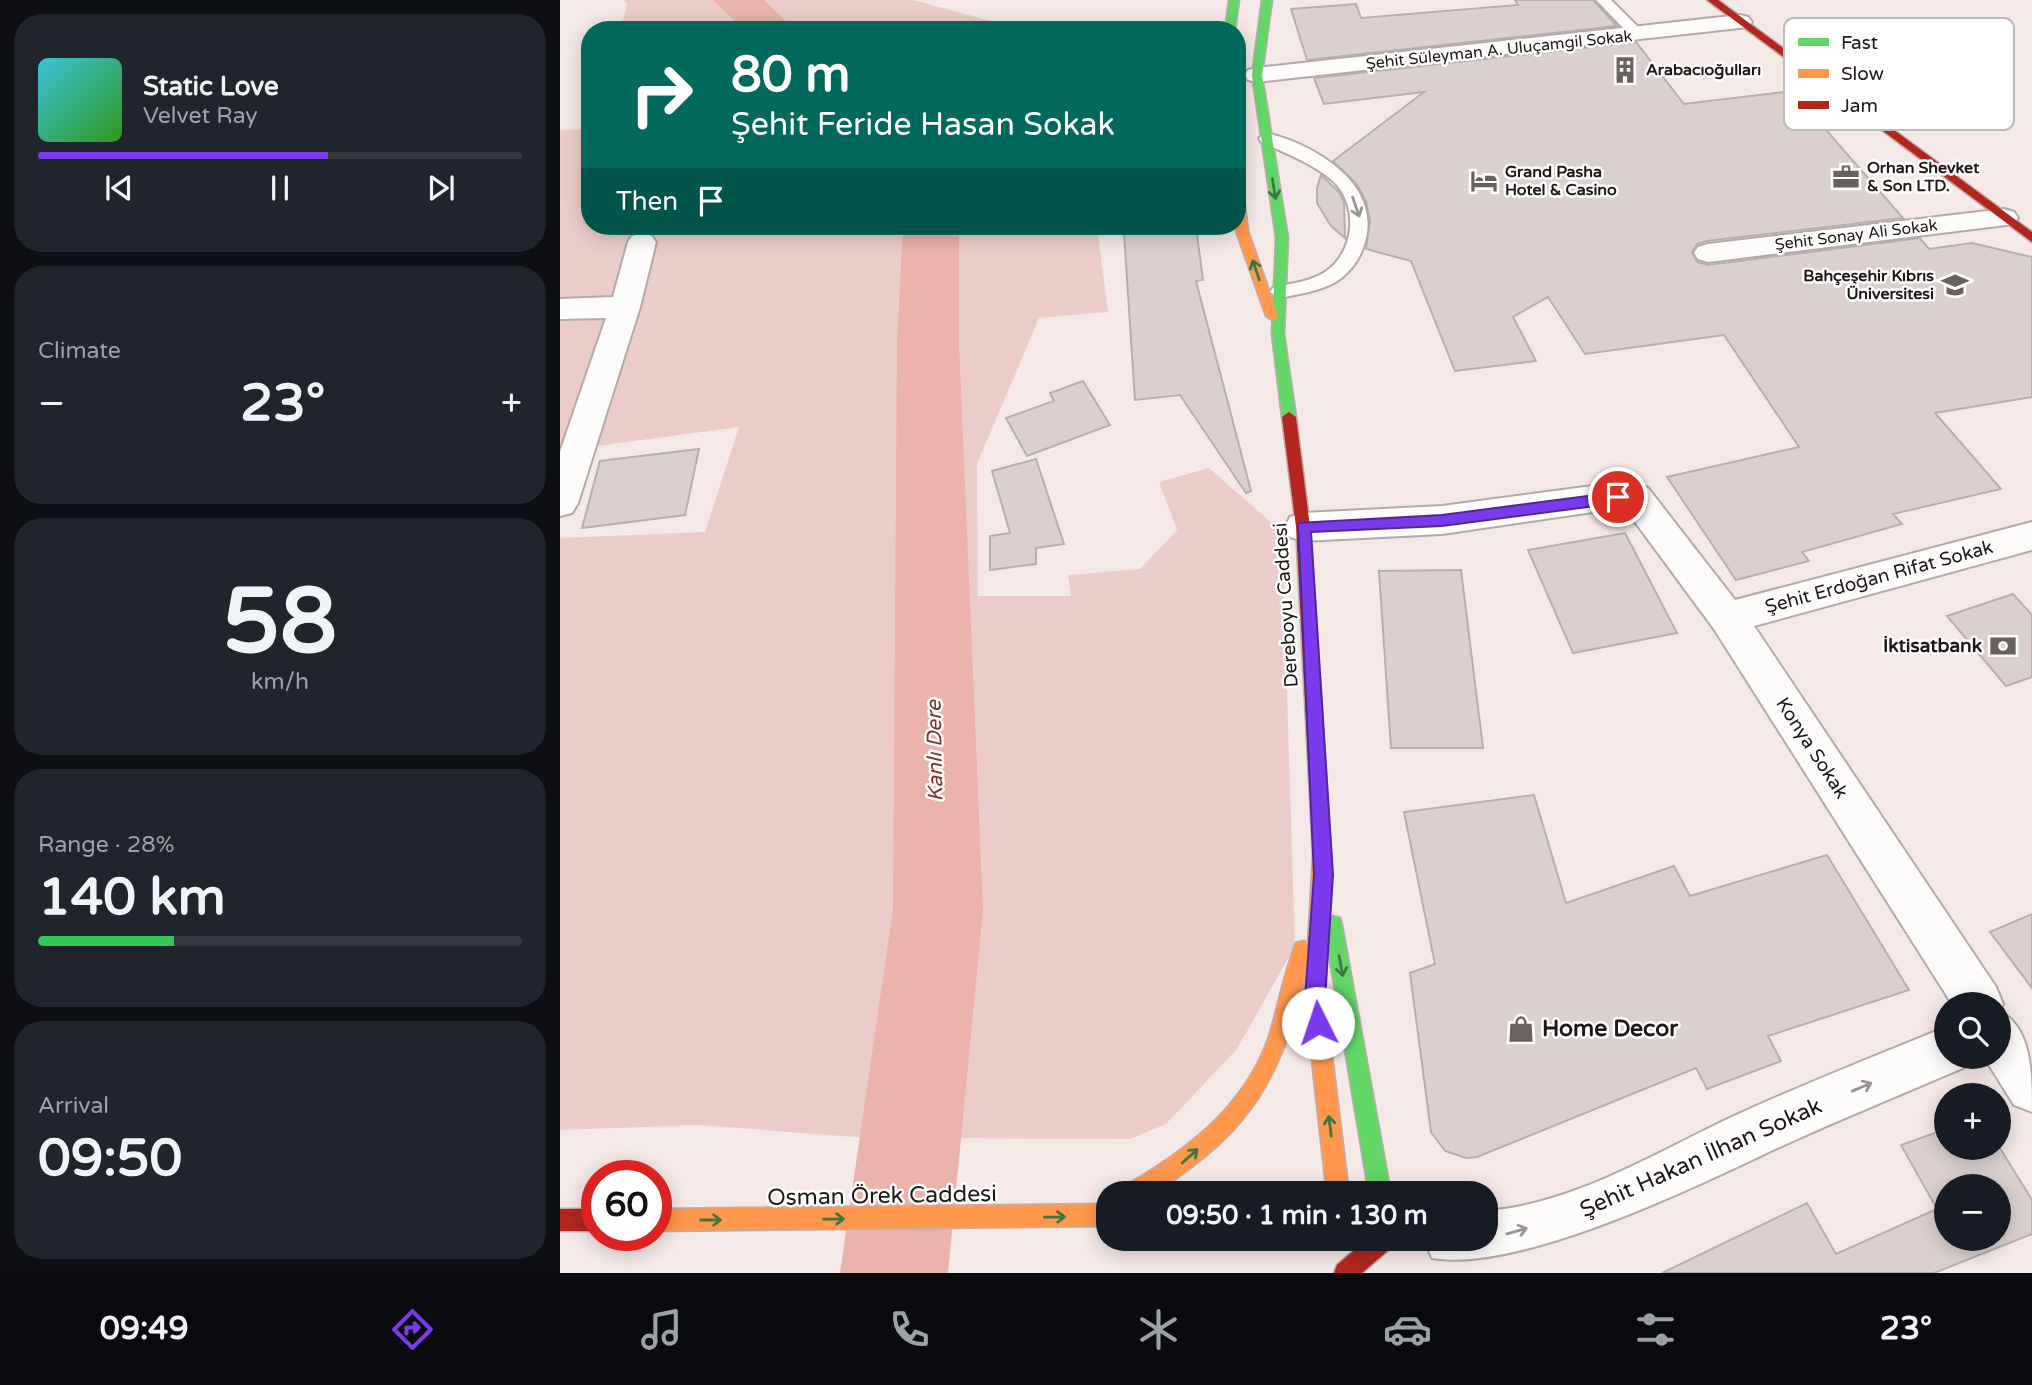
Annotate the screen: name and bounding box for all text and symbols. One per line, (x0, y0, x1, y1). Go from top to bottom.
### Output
legend (1784, 18, 2014, 130)
street label: Şehit Süleyman A. Uluçamgil Sokak (1365, 26, 1633, 74)
text: Fast (1841, 32, 1878, 54)
text: 80 m (731, 46, 850, 105)
icon: right (616, 49, 707, 140)
building icon: Arabacıoğulları (1610, 55, 1640, 85)
place label: Arabacıoğulları (1646, 60, 1761, 80)
text: Slow (1841, 63, 1884, 85)
text: Static Love (143, 71, 279, 102)
text: Jam (1841, 95, 1878, 117)
text: Velvet Ray (143, 102, 258, 130)
text: Şehit Feride Hasan Sokak (731, 106, 1115, 144)
place label: Orhan Shevket & Son LTD. (1867, 158, 1980, 196)
place label: Grand Pasha Hotel & Casino (1505, 162, 1617, 200)
office icon: Orhan Shevket & Son LTD. (1831, 162, 1861, 192)
hotel icon: Grand Pasha Hotel & Casino (1469, 166, 1499, 196)
icon: previous (100, 169, 138, 207)
icon: pause (261, 169, 299, 207)
icon: next (422, 169, 460, 207)
one-way arrow (1268, 177, 1281, 200)
icon: arrive (692, 182, 730, 220)
text: Then (616, 186, 678, 217)
one-way arrow (1351, 196, 1363, 218)
street label: Şehit Sonay Ali Sokak (1774, 215, 1939, 255)
one-way arrow (1249, 259, 1262, 281)
place label: Bahçeşehir Kıbrıs Üniversitesi (1803, 266, 1934, 304)
school or university icon: Bahçeşehir Kıbrıs Üniversitesi (1940, 270, 1970, 300)
text: Climate (38, 337, 121, 365)
text: 23° (240, 372, 325, 435)
text: − (38, 381, 65, 427)
text: + (501, 381, 522, 427)
pin (1588, 467, 1648, 527)
icon: arrive (1599, 478, 1637, 516)
street label: Dereboyu Caddesi (1269, 522, 1303, 688)
street label: Şehit Erdoğan Rifat Sokak (1763, 536, 1995, 618)
text: 58 (223, 567, 337, 677)
bank icon: İktisatbank (1988, 631, 2018, 661)
place label: İktisatbank (1883, 635, 1983, 657)
text: km/h (251, 668, 309, 696)
street label: Konya Sokak (1771, 693, 1853, 803)
water label: Kanlı Dere (922, 699, 948, 802)
text: Range · 28% (38, 831, 174, 859)
text: 140 km (38, 866, 226, 929)
one-way arrow (1335, 954, 1349, 977)
position arrow (1281, 986, 1355, 1060)
map controls (1934, 992, 2011, 1251)
button: search (1934, 992, 2011, 1069)
shop icon: Home Decor (1506, 1014, 1536, 1044)
place label: Home Decor (1542, 1015, 1679, 1043)
one-way arrow (1851, 1080, 1872, 1093)
button: + (1934, 1083, 2011, 1160)
text: Arrival (38, 1092, 109, 1120)
street label: Şehit Hakan İlhan Sokak (1576, 1092, 1826, 1224)
one-way arrow (1324, 1115, 1337, 1138)
text: 09:50 (38, 1127, 182, 1190)
one-way arrow (1181, 1148, 1198, 1165)
speed limit sign: 60 (581, 1160, 672, 1251)
button: − (1934, 1174, 2011, 1251)
street label: Osman Örek Caddesi (767, 1180, 997, 1212)
text: 09:50 · 1 min · 130 m (1166, 1200, 1428, 1231)
one-way arrow (1044, 1210, 1067, 1223)
one-way arrow (822, 1212, 845, 1226)
one-way arrow (699, 1213, 722, 1227)
one-way arrow (1506, 1224, 1528, 1237)
icon: directions (388, 1305, 437, 1354)
icon: music (637, 1305, 686, 1354)
icon: phone (885, 1305, 934, 1354)
icon: climate (1134, 1305, 1183, 1354)
icon: car (1383, 1305, 1432, 1354)
icon: filters (1631, 1305, 1680, 1354)
text: 09:49 (100, 1310, 189, 1348)
text: 23° (1880, 1310, 1932, 1348)

